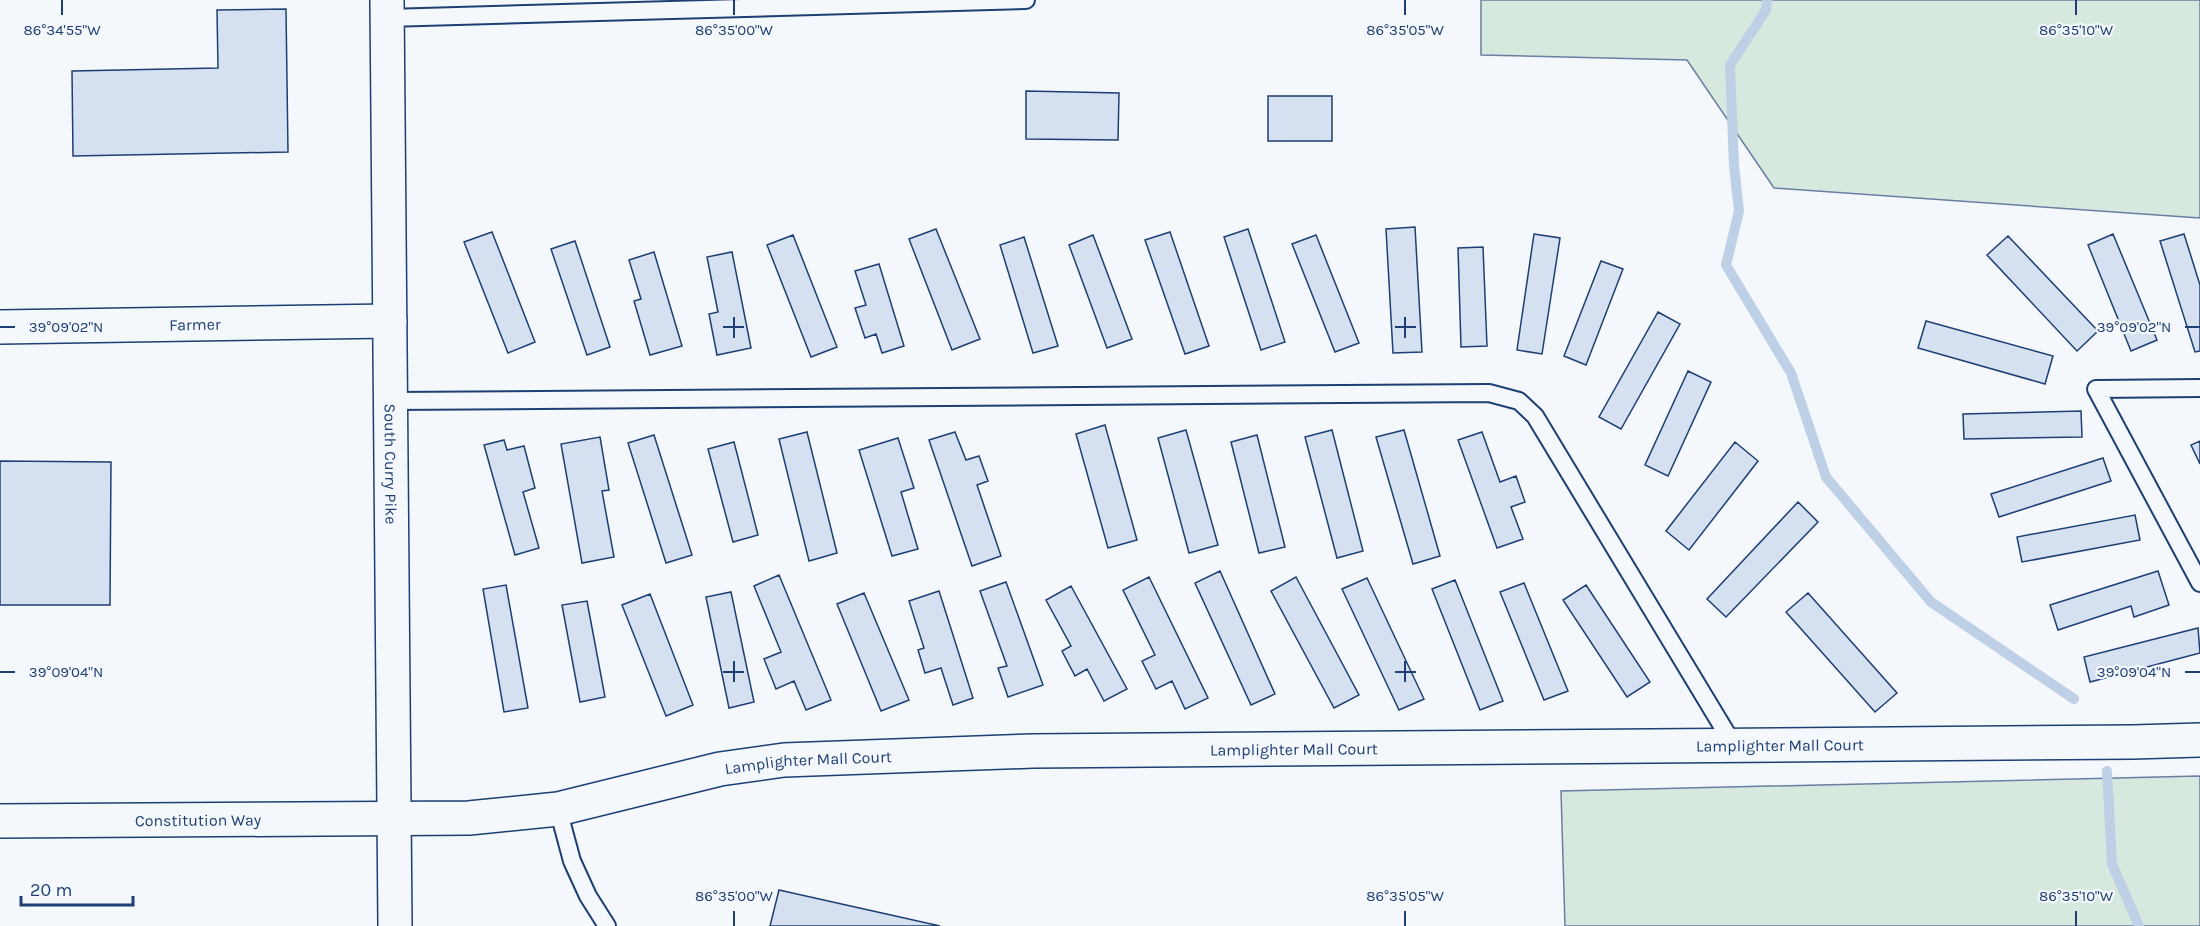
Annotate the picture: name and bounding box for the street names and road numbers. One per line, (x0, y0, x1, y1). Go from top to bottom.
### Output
street label: Farmer (169, 315, 221, 334)
street label: South Curry Pike (380, 403, 401, 525)
street label: Lamplighter Mall Court (1696, 735, 1864, 756)
street label: Lamplighter Mall Court (1210, 739, 1378, 760)
street label: Lamplighter Mall Court (724, 747, 892, 778)
street label: Constitution Way (135, 810, 262, 830)

